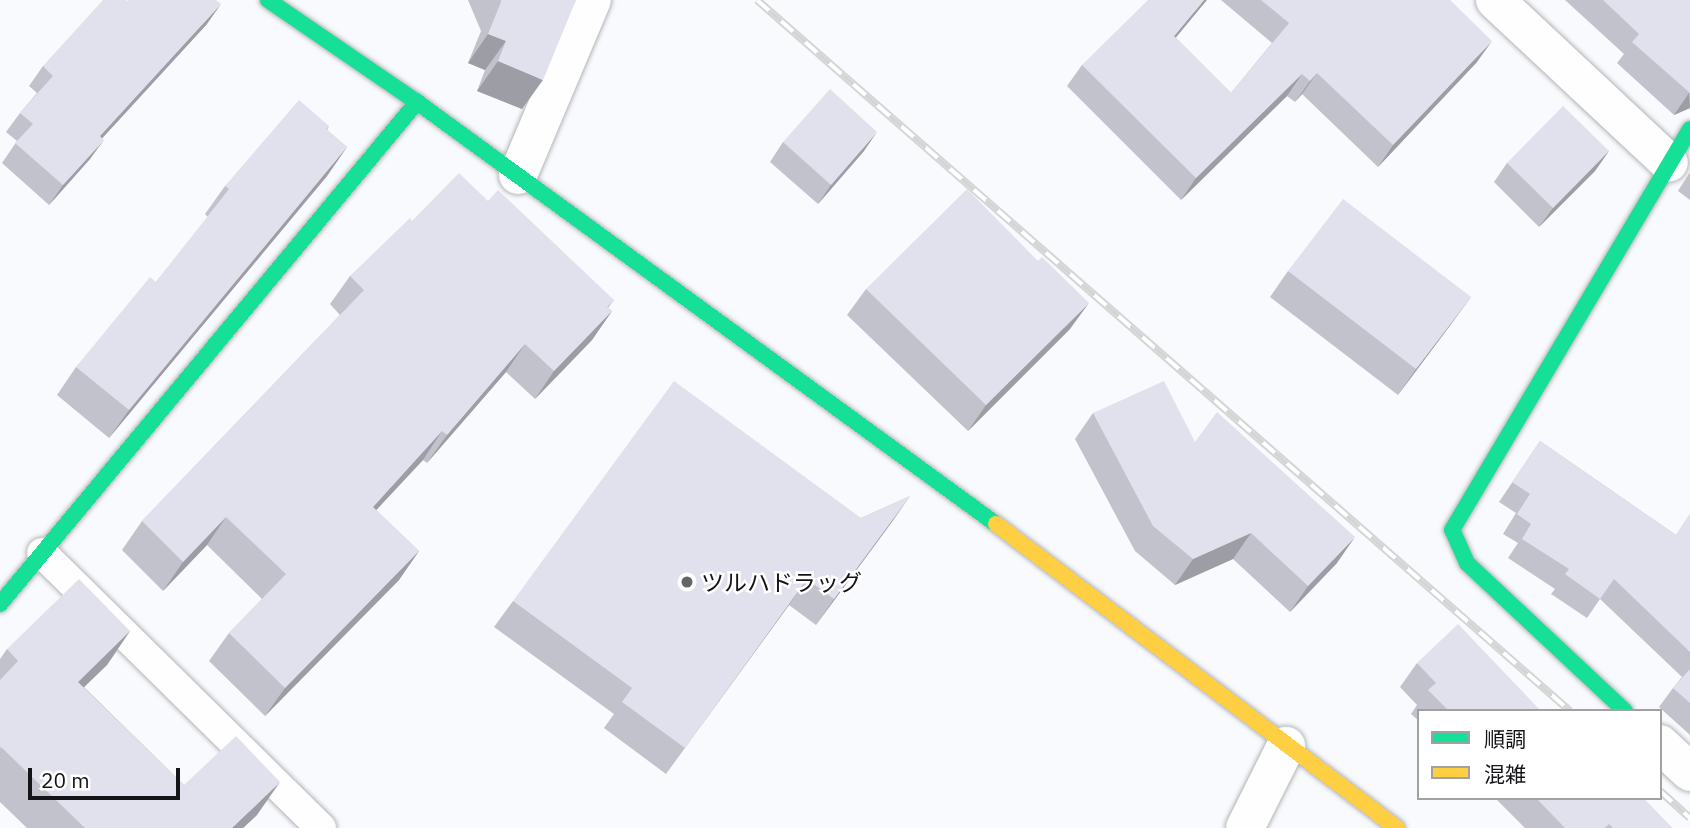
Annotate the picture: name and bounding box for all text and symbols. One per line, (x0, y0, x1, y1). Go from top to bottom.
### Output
place label: ツルハドラッグ (701, 568, 862, 596)
marker: ツルハドラッグ (679, 574, 695, 590)
legend (1417, 709, 1662, 800)
text: 順調 (1484, 725, 1526, 753)
scale bar (32, 754, 184, 798)
text: 混雑 (1484, 760, 1526, 788)
text: 20 m (41, 766, 90, 794)

